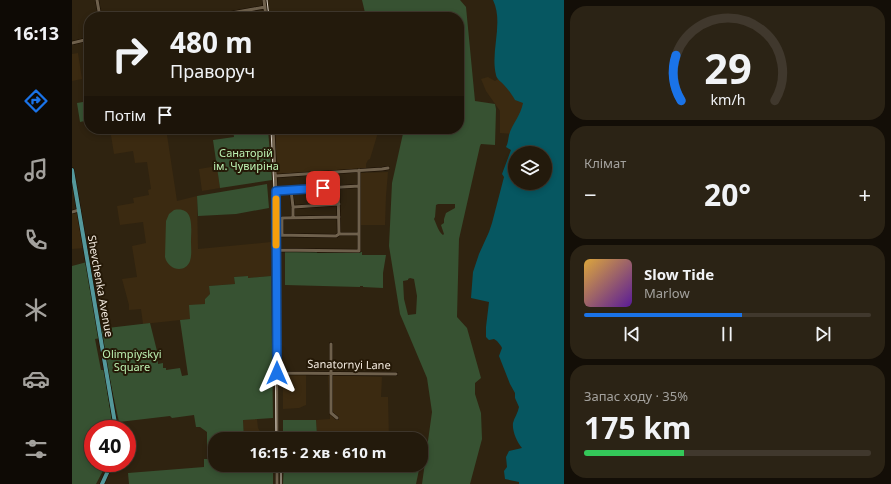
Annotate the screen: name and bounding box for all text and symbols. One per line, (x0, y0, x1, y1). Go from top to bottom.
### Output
text: 16:13 (13, 21, 59, 45)
text: 480 m (170, 23, 253, 61)
icon: right (104, 28, 156, 80)
text: 29 (704, 40, 751, 96)
text: Праворуч (170, 59, 255, 83)
icon: directions (22, 87, 50, 115)
text: km/h (710, 89, 745, 108)
icon: arrive (154, 104, 176, 126)
text: Потім (104, 105, 146, 125)
park label: Санаторій ім. Чувиріна (213, 145, 279, 173)
map controls (508, 146, 552, 190)
button: layers (508, 146, 552, 190)
text: Клімат (584, 154, 626, 172)
icon: music (22, 156, 50, 184)
pin (306, 171, 340, 205)
text: 20° (704, 174, 751, 215)
icon: arrive (312, 177, 334, 199)
text: − (584, 179, 597, 209)
text: + (858, 179, 871, 209)
icon: phone (22, 226, 50, 254)
street label: Shevchenka Avenue (85, 234, 117, 338)
text: Slow Tide (644, 264, 714, 284)
text: Marlow (644, 284, 690, 302)
icon: climate (22, 296, 50, 324)
icon: previous (621, 323, 643, 345)
icon: pause (716, 323, 738, 345)
icon: next (812, 323, 834, 345)
park label: Olimpiyskyi Square (102, 346, 162, 374)
position arrow (256, 352, 298, 394)
street label: Sanatornyi Lane (307, 356, 391, 372)
icon: car (22, 365, 50, 393)
text: Запас ходу · 35% (584, 387, 688, 405)
text: 175 km (584, 407, 691, 448)
speed limit sign: 40 (84, 420, 136, 472)
icon: filters (22, 435, 50, 463)
text: 16:15 · 2 хв · 610 m (250, 442, 386, 462)

